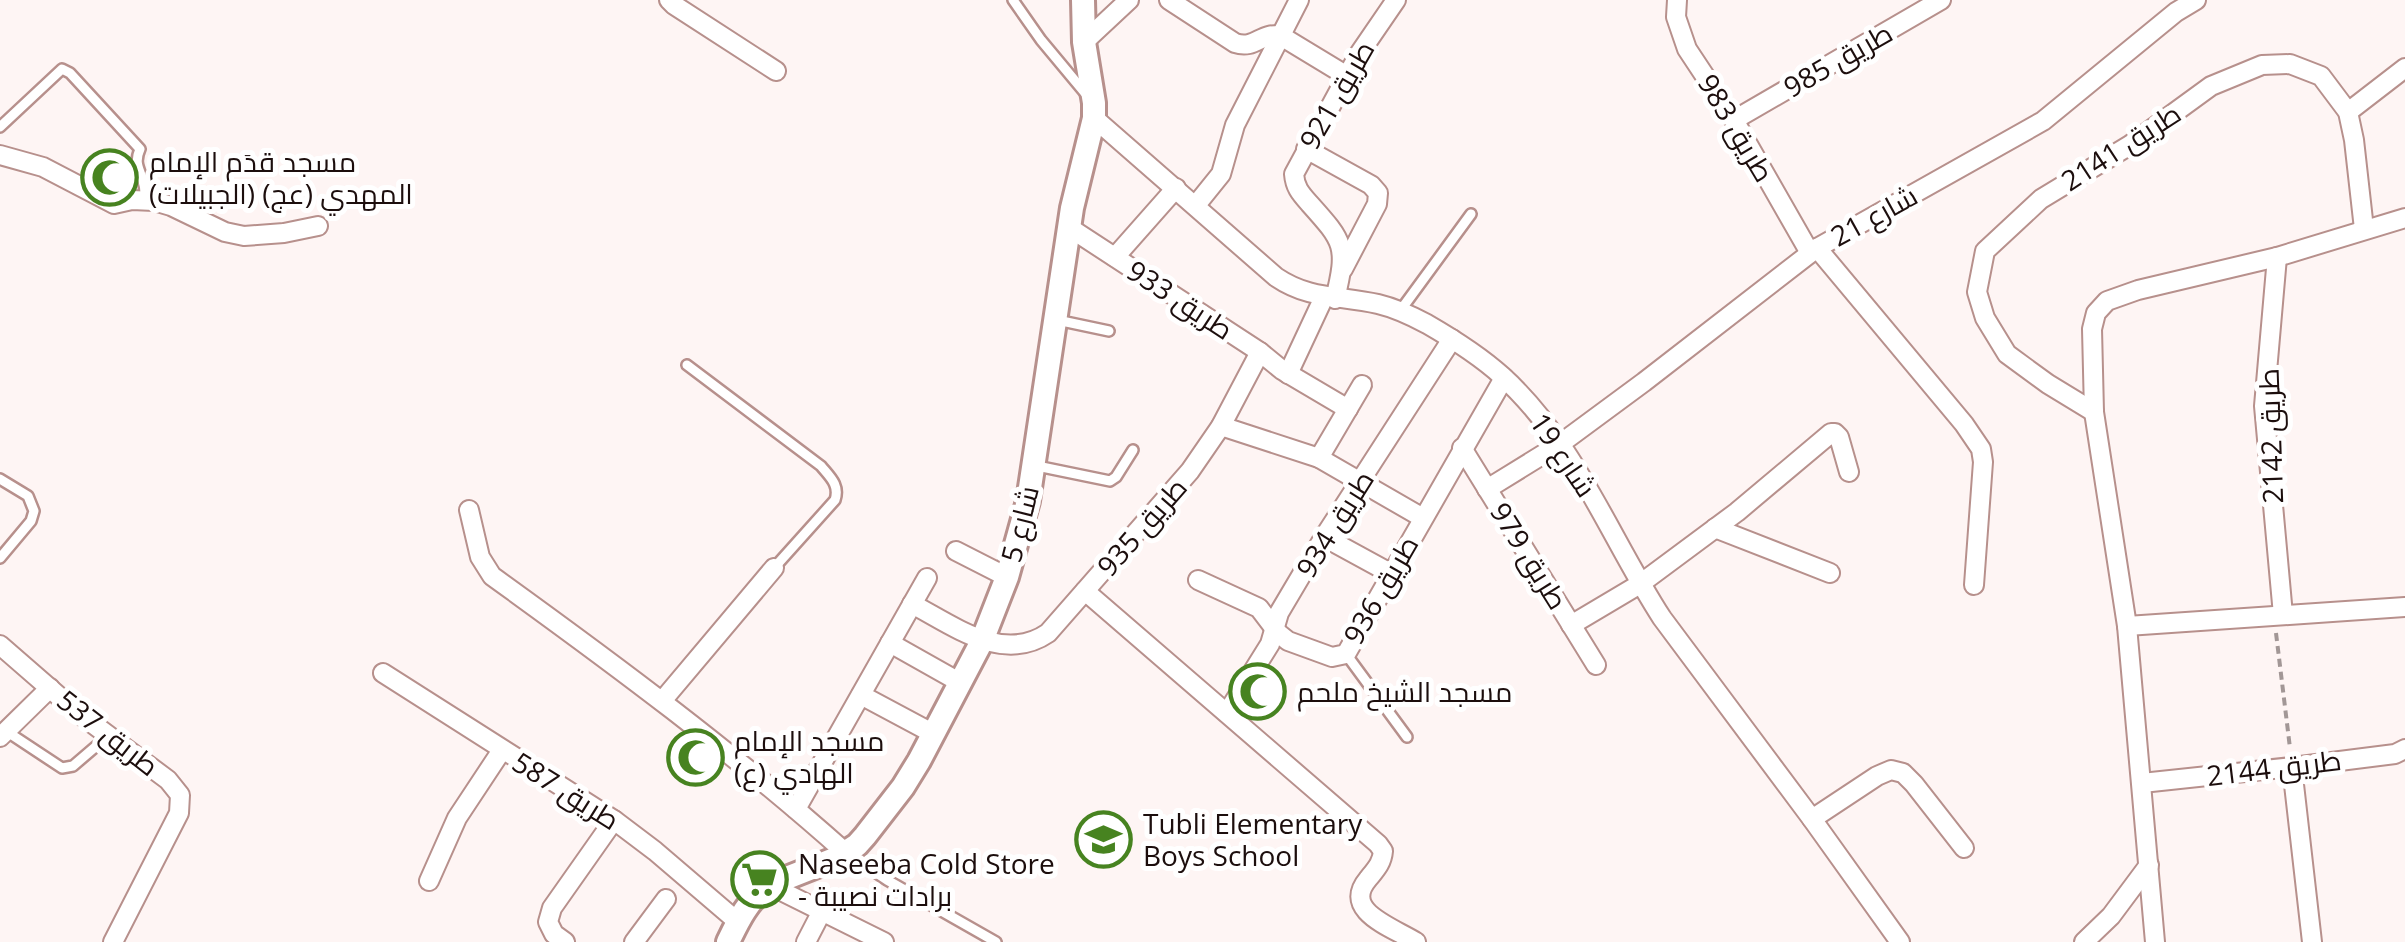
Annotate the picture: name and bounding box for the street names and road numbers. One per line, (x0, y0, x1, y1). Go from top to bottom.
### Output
street label: طريق 985 (1776, 13, 1899, 105)
street label: طريق 921 (1290, 33, 1382, 156)
street label: طريق 983 (1690, 67, 1784, 188)
street label: طريق 2141 (2053, 93, 2188, 199)
street label: شارع 21 (1823, 176, 1924, 255)
street label: طريق 933 (1120, 251, 1241, 348)
street label: طريق 2142 (2249, 368, 2291, 504)
street label: شارع 19 (1521, 405, 1606, 504)
street label: طريق 934 (1286, 463, 1382, 584)
street label: طريق 935 (1088, 469, 1195, 584)
street label: شارع 5 (991, 482, 1048, 566)
street label: طريق 979 (1482, 495, 1578, 616)
street label: طريق 936 (1334, 528, 1426, 651)
street label: طريق 537 (50, 681, 167, 784)
street label: طريق 2144 (2204, 740, 2343, 794)
street label: طريق 587 (506, 742, 627, 838)

